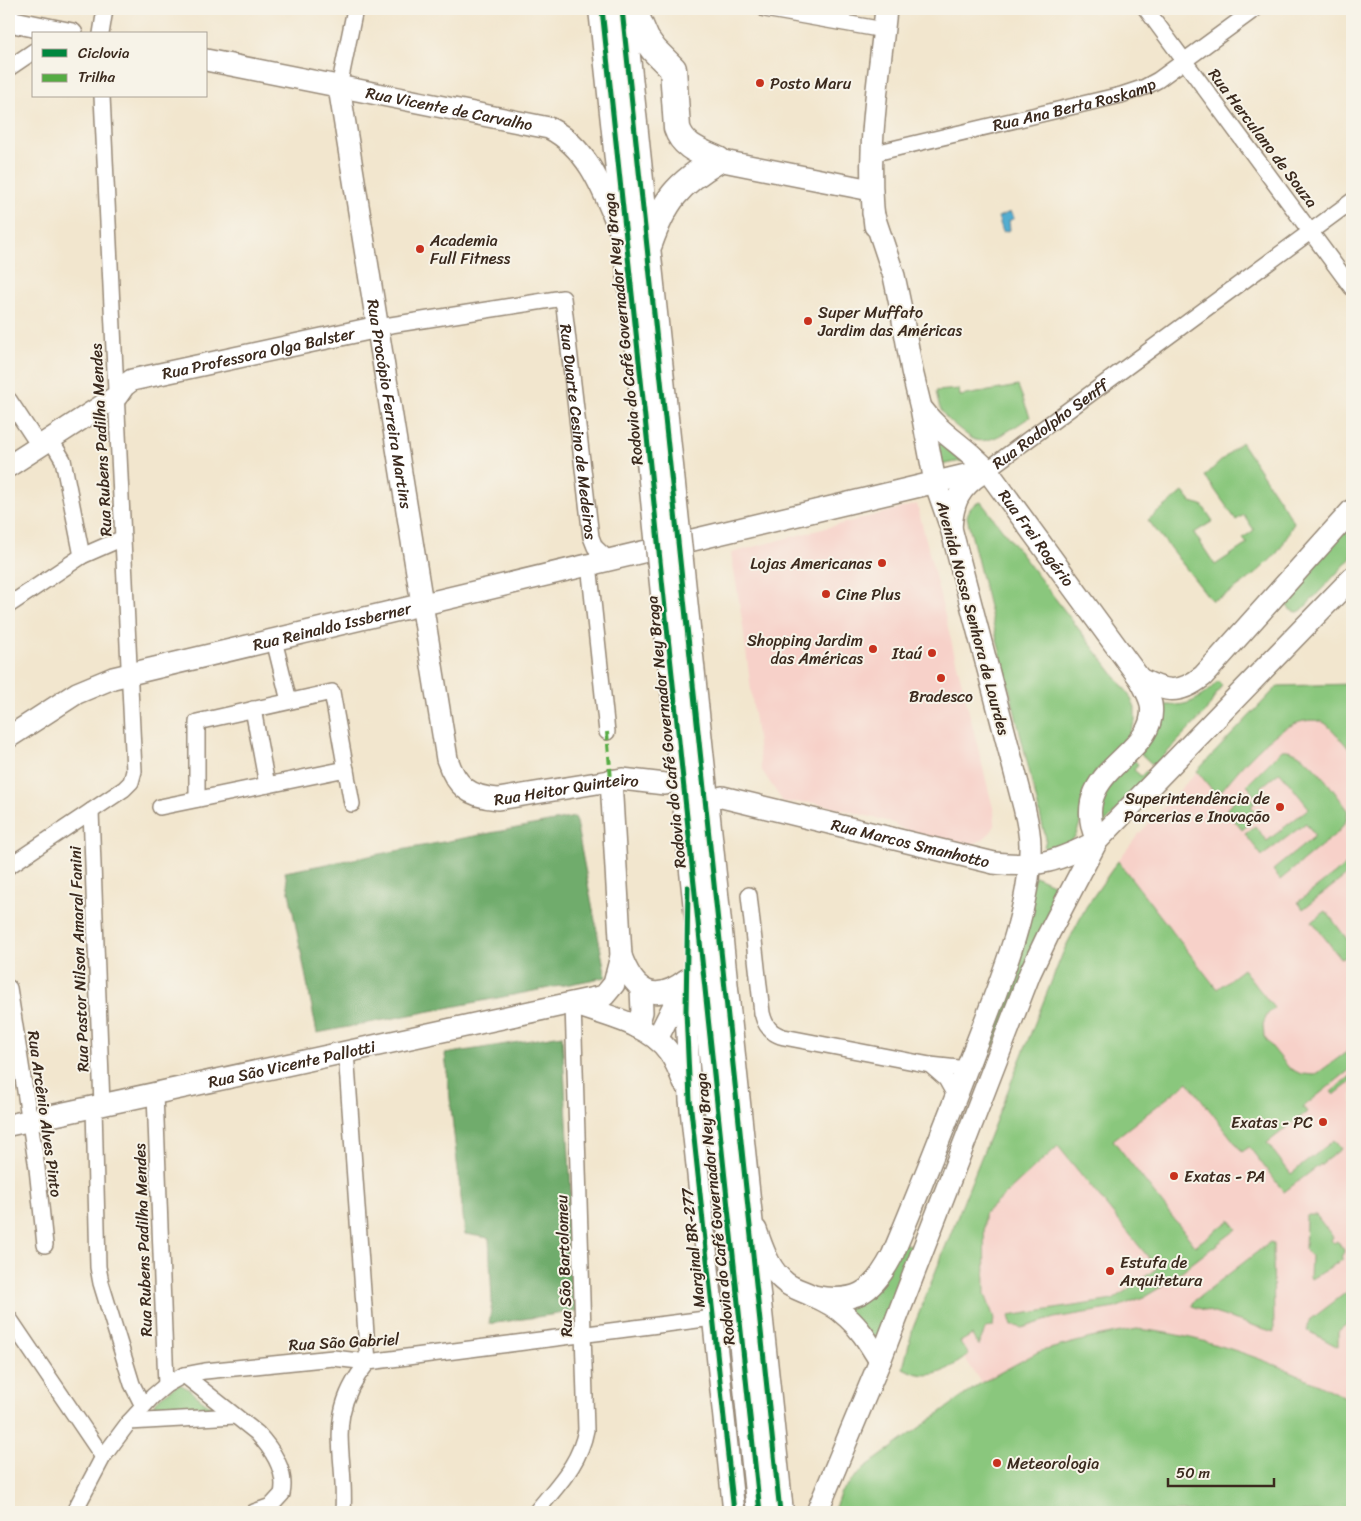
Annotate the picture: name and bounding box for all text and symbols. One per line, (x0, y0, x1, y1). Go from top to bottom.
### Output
legend (32, 32, 208, 98)
text: Ciclovia (78, 40, 130, 66)
street label: Rua Herculano de Souza (1201, 62, 1325, 214)
text: Trilha (78, 64, 115, 90)
place label: Posto Maru (770, 69, 852, 98)
street label: Rua Ana Berta Roskamp (989, 69, 1162, 139)
marker: Posto Maru (754, 77, 766, 89)
street label: Rua Vicente de Carvalho (363, 78, 535, 139)
street label: Rodovia do Café Governador Ney Braga (594, 191, 652, 467)
place label: Academia Full Fitness (429, 226, 511, 273)
marker: Academia Full Fitness (414, 243, 426, 255)
street label: Rua Procópio Ferreira Martins (359, 297, 421, 511)
place label: Super Muffato Jardim das Américas (817, 298, 962, 345)
marker: Super Muffato Jardim das Américas (802, 315, 814, 327)
street label: Rua Professora Olga Balster (159, 318, 359, 388)
street label: Rua Duarte Cesino de Medeiros (552, 322, 606, 542)
street label: Rua Rubens Padilha Mendes (81, 342, 121, 537)
street label: Rua Rodolpho Senff (985, 369, 1117, 477)
street label: Rua Frei Rogério (991, 483, 1082, 593)
street label: Avenida Nossa Senhora de Lourdes (928, 497, 1018, 739)
place label: Lojas Americanas (750, 549, 873, 578)
marker: Lojas Americanas (876, 557, 888, 569)
place label: Cine Plus (836, 580, 901, 609)
marker: Cine Plus (820, 588, 832, 600)
street label: Rua Reinaldo Issberner (250, 593, 415, 659)
street label: Rodovia do Café Governador Ney Braga (637, 594, 695, 870)
place label: Shopping Jardim das Américas (747, 626, 863, 673)
place label: Itaú (891, 639, 922, 668)
marker: Shopping Jardim das Américas (867, 643, 879, 655)
marker: Itaú (926, 647, 938, 659)
marker: Bradesco (935, 672, 947, 684)
place label: Bradesco (909, 682, 973, 711)
street label: Rua Heitor Quinteiro (492, 764, 640, 814)
place label: Superintendência de Parcerias e Inovação (1124, 784, 1270, 831)
marker: Superintendência de Parcerias e Inovação (1274, 801, 1286, 813)
street label: Rua Marcos Smanhotto (828, 810, 993, 876)
street label: Rua Pastor Nilson Amaral Fanini (61, 845, 97, 1073)
street label: Rua Arcênio Alves Pinto (19, 1029, 71, 1199)
street label: Rua São Vicente Pallotti (205, 1031, 378, 1096)
street label: Rodovia do Café Governador Ney Braga (686, 1071, 744, 1347)
place label: Exatas - PC (1231, 1108, 1313, 1137)
marker: Exatas - PC (1317, 1116, 1329, 1128)
street label: Rua Rubens Padilha Mendes (125, 1142, 161, 1337)
place label: Exatas - PA (1184, 1162, 1265, 1191)
marker: Exatas - PA (1168, 1170, 1180, 1182)
street label: Marginal BR-277 (672, 1186, 714, 1309)
street label: Rua São Bartolomeu (547, 1194, 581, 1338)
place label: Estufa de Arquitetura (1119, 1248, 1203, 1295)
marker: Estufa de Arquitetura (1104, 1265, 1116, 1277)
street label: Rua São Gabriel (288, 1325, 400, 1359)
place label: Meteorologia (1007, 1449, 1099, 1478)
scale bar (1168, 1456, 1275, 1488)
marker: Meteorologia (991, 1457, 1003, 1469)
text: 50 m (1176, 1460, 1211, 1486)

